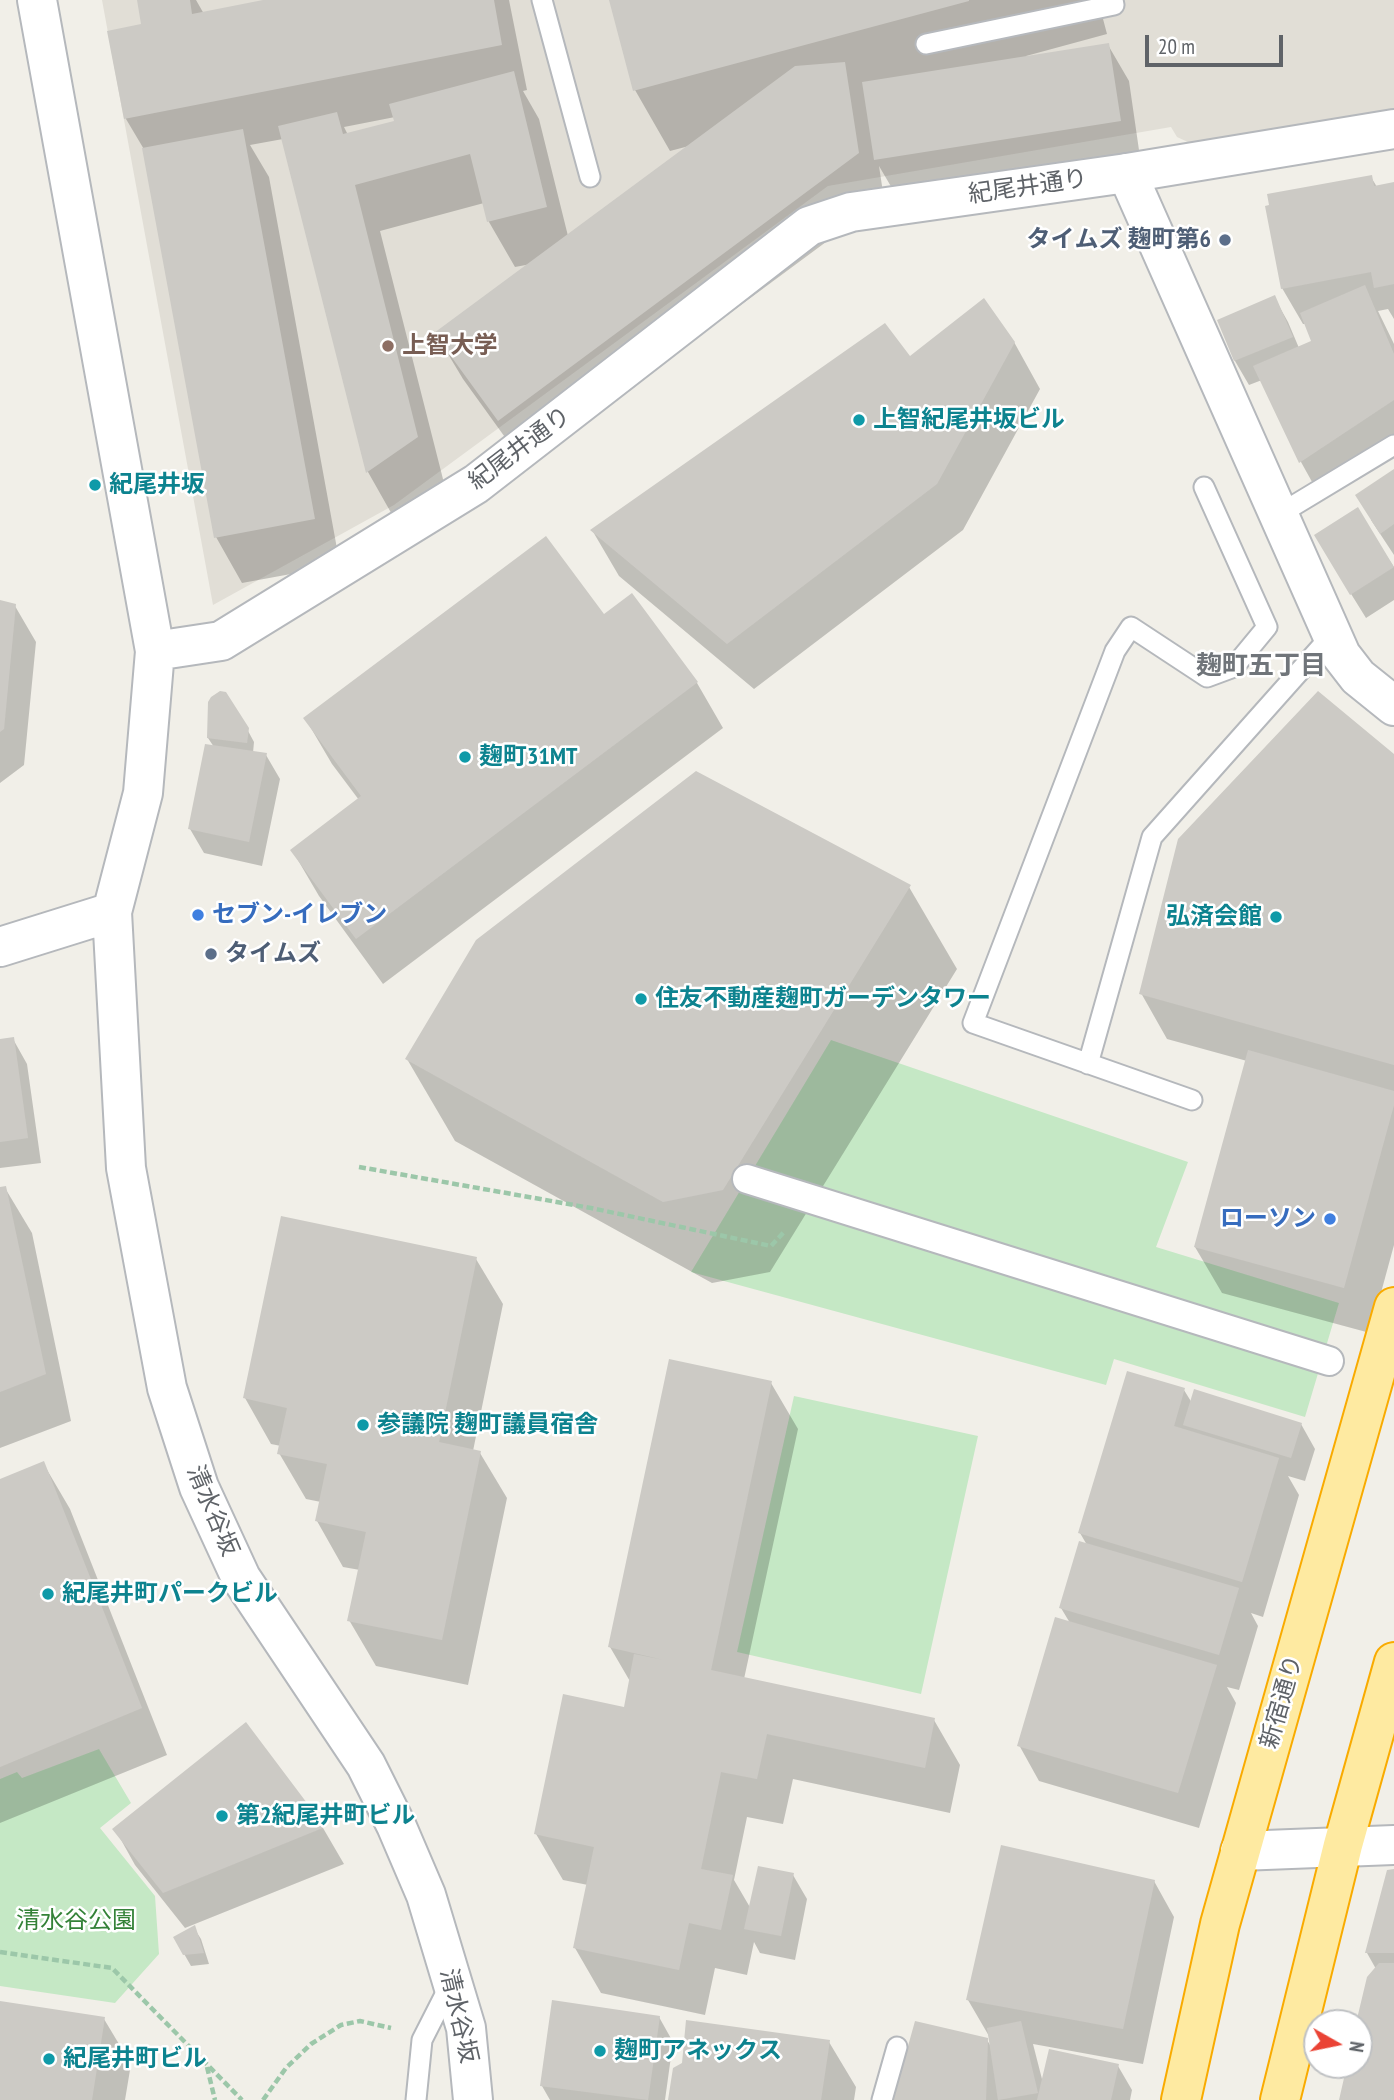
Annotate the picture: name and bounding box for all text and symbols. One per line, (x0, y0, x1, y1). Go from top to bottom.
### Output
scale bar (1149, 21, 1287, 65)
text: 20 m (1158, 33, 1195, 60)
street label: 紀尾井通り (967, 164, 1089, 210)
place label: タイムズ 麹町第6 (1027, 226, 1211, 254)
marker: タイムズ 麹町第6 (1217, 232, 1233, 248)
place label: 上智大学 (402, 332, 498, 360)
marker: 上智大学 (380, 338, 396, 354)
street label: 紀尾井通り (463, 401, 577, 497)
place label: 上智紀尾井坂ビル (873, 406, 1065, 434)
marker: 上智紀尾井坂ビル (851, 412, 867, 428)
place label: 紀尾井坂 (109, 471, 205, 499)
marker: 紀尾井坂 (87, 477, 103, 493)
district label: 麹町五丁目 (1196, 651, 1326, 683)
place label: 麹町31MT (479, 743, 577, 771)
marker: 麹町31MT (457, 749, 473, 765)
place label: セブン-イレブン (212, 901, 387, 929)
place label: 弘済会館 (1166, 903, 1262, 931)
marker: セブン-イレブン (190, 907, 206, 923)
marker: 弘済会館 (1268, 909, 1284, 925)
place label: タイムズ (225, 940, 321, 968)
marker: タイムズ (203, 946, 219, 962)
place label: 住友不動産麹町ガーデンタワー (655, 985, 991, 1013)
marker: 住友不動産麹町ガーデンタワー (633, 991, 649, 1007)
place label: ローソン (1220, 1205, 1316, 1233)
marker: ローソン (1322, 1211, 1338, 1227)
place label: 参議院 麹町議員宿舎 (377, 1411, 598, 1439)
marker: 参議院 麹町議員宿舎 (355, 1417, 371, 1433)
street label: 清水谷坂 (180, 1461, 244, 1561)
place label: 紀尾井町パークビル (62, 1580, 278, 1608)
marker: 紀尾井町パークビル (40, 1586, 56, 1602)
street label: 新宿通り (1255, 1652, 1309, 1752)
place label: 第2紀尾井町ビル (236, 1802, 415, 1830)
marker: 第2紀尾井町ビル (214, 1808, 230, 1824)
park label: 清水谷公園 (16, 1907, 136, 1935)
street label: 清水谷坂 (433, 1966, 483, 2066)
north arrow (1303, 2009, 1373, 2079)
place label: 麹町アネックス (614, 2037, 782, 2065)
text: N (1344, 2040, 1369, 2054)
marker: 麹町アネックス (592, 2043, 608, 2059)
place label: 紀尾井町ビル (63, 2045, 207, 2073)
marker: 紀尾井町ビル (41, 2051, 57, 2067)

